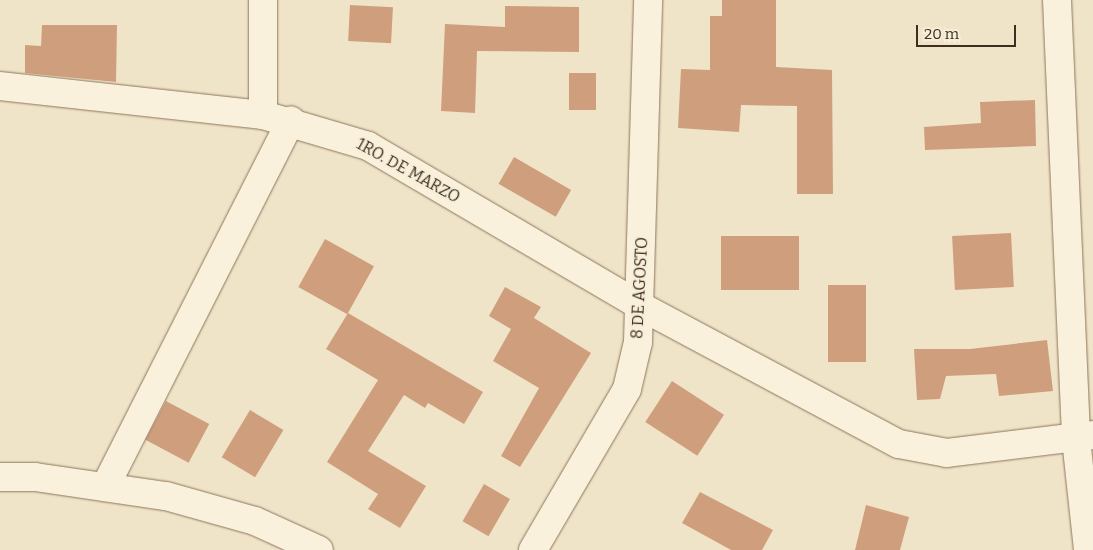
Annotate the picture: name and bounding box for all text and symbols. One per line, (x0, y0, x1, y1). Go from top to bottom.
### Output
scale bar (918, 15, 1018, 47)
text: 20 m (924, 25, 959, 43)
street label: 1RO. DE MARZO (353, 135, 463, 207)
street label: 8 DE AGOSTO (628, 237, 652, 339)

